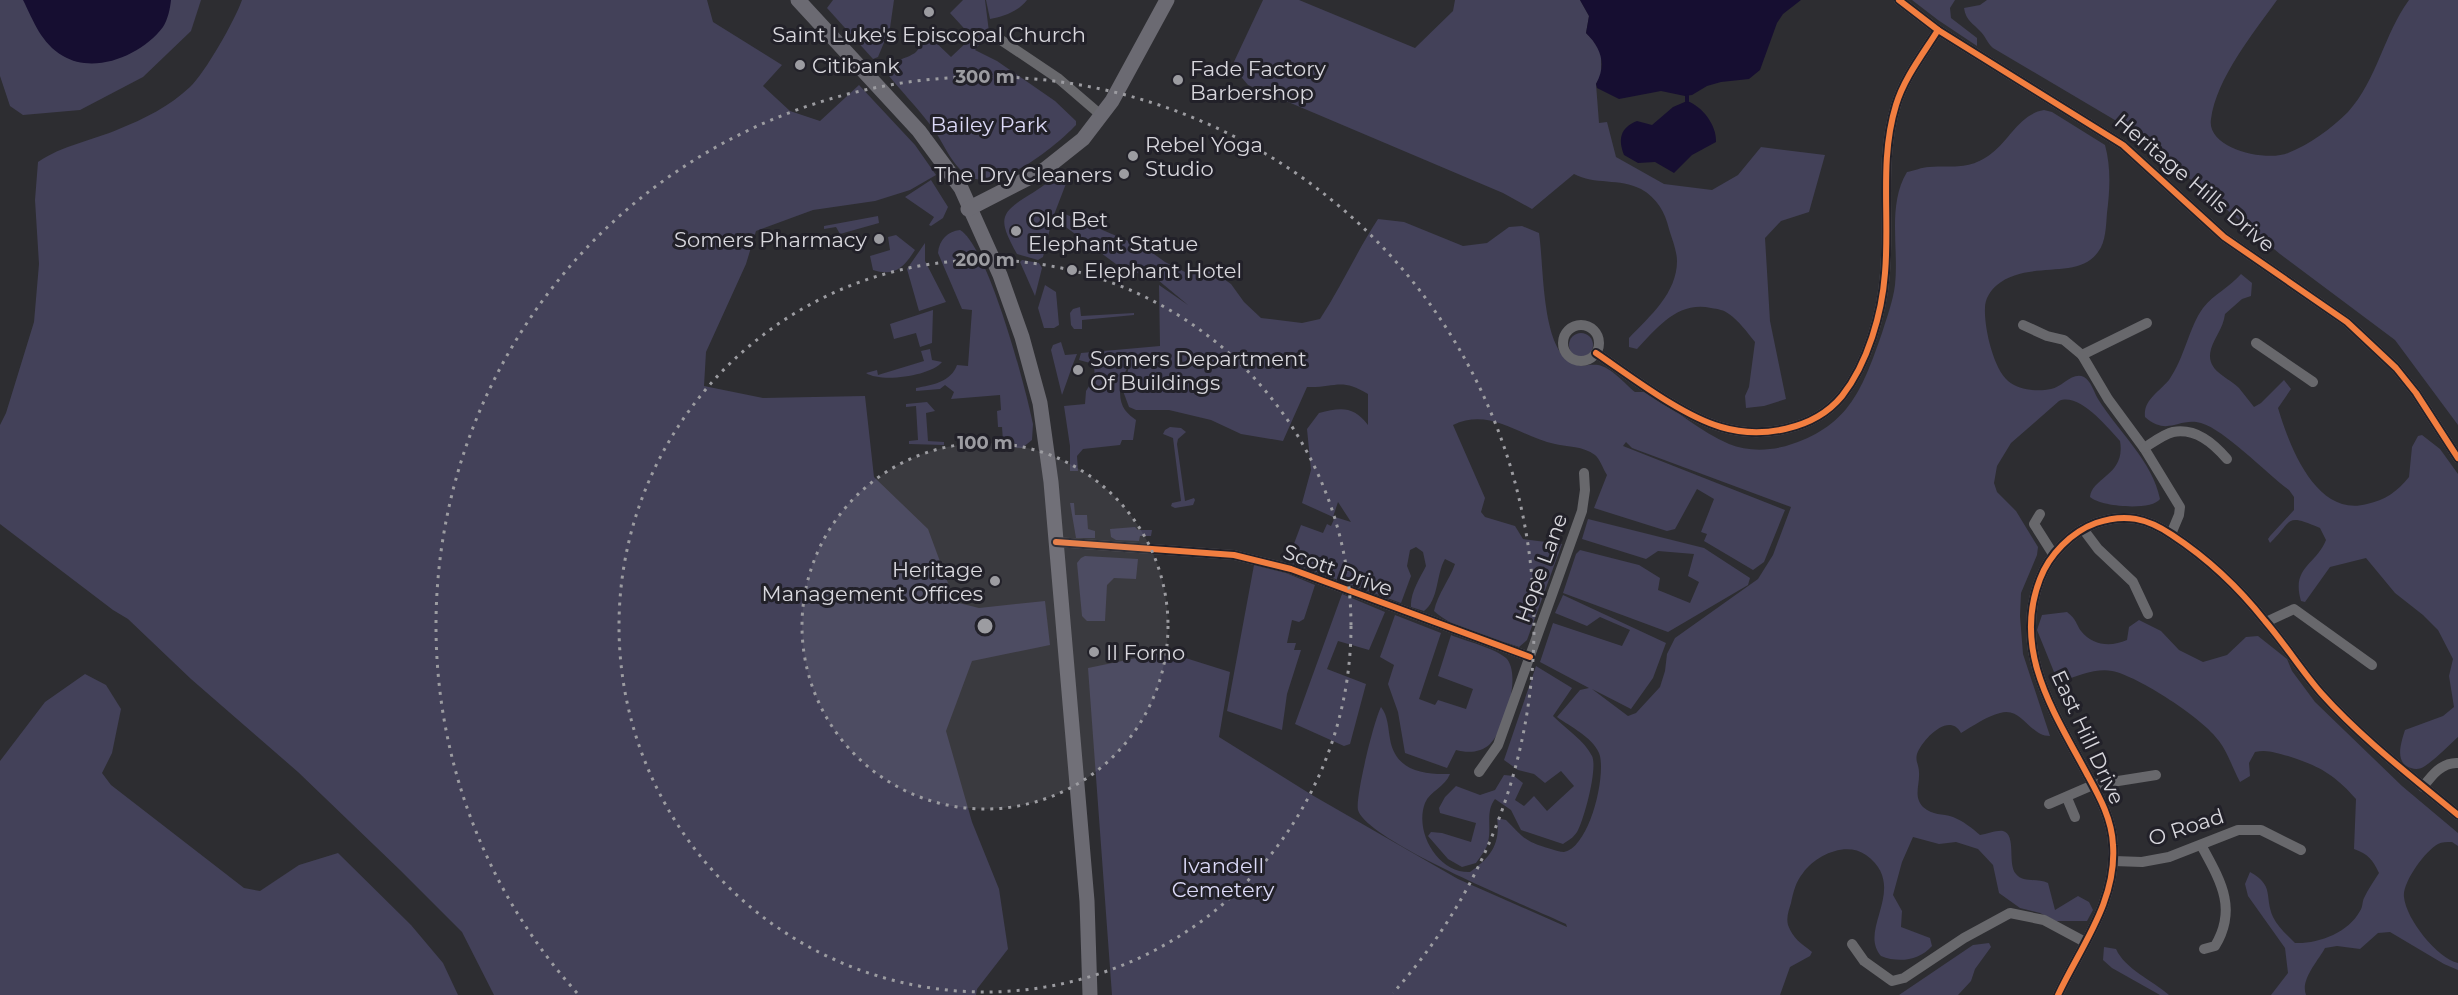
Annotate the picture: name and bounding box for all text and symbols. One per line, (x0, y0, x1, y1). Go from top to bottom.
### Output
marker: Saint Luke's Episcopal Church (922, 5, 936, 19)
place label: Saint Luke's Episcopal Church (772, 22, 1086, 47)
place label: Citibank (812, 53, 900, 78)
place label: Fade Factory Barbershop (1190, 56, 1326, 105)
marker: Citibank (793, 58, 807, 72)
text: 300 m (954, 66, 1015, 88)
marker: Fade Factory Barbershop (1171, 73, 1185, 87)
street label: Heritage Hills Drive (2110, 109, 2280, 257)
park label: Bailey Park (931, 112, 1048, 137)
place label: Rebel Yoga Studio (1145, 132, 1263, 181)
marker: Rebel Yoga Studio (1126, 149, 1140, 163)
place label: The Dry Cleaners (934, 162, 1112, 187)
marker: The Dry Cleaners (1117, 167, 1131, 181)
place label: Old Bet Elephant Statue (1028, 207, 1198, 256)
marker: Old Bet Elephant Statue (1009, 224, 1023, 238)
place label: Somers Pharmacy (674, 227, 868, 252)
marker: Somers Pharmacy (872, 232, 886, 246)
text: 200 m (955, 249, 1015, 271)
place label: Elephant Hotel (1084, 258, 1242, 283)
marker: Elephant Hotel (1065, 263, 1079, 277)
place label: Somers Department Of Buildings (1090, 346, 1307, 395)
marker: Somers Department Of Buildings (1071, 363, 1085, 377)
text: 100 m (957, 432, 1013, 454)
street label: Hope Lane (1510, 510, 1572, 626)
street label: Scott Drive (1280, 539, 1396, 601)
place label: Heritage Management Offices (762, 557, 983, 606)
marker: Heritage Management Offices (988, 574, 1002, 588)
centre of rings (975, 616, 995, 636)
place label: Il Forno (1106, 640, 1185, 665)
marker: Il Forno (1087, 645, 1101, 659)
street label: East Hill Drive (2046, 666, 2130, 808)
street label: O Road (2145, 803, 2227, 851)
park label: Ivandell Cemetery (1172, 853, 1275, 902)

